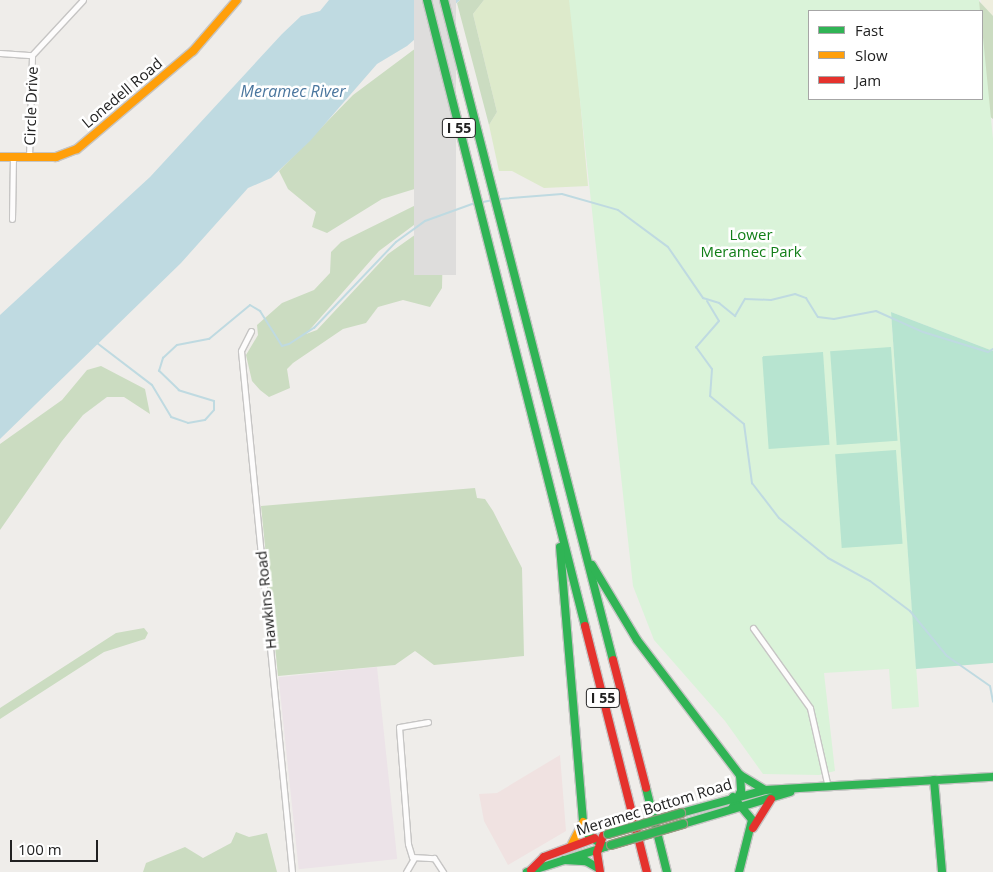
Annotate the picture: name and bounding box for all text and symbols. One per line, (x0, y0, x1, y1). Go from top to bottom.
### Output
legend (808, 10, 983, 100)
text: Fast (855, 20, 884, 40)
text: Slow (855, 45, 888, 65)
street label: Lonedell Road (78, 54, 166, 132)
street label: Circle Drive (21, 66, 41, 146)
text: Jam (855, 70, 881, 90)
water label: Meramec River (241, 81, 345, 101)
road number: I 55 (442, 116, 476, 140)
park label: Lower Meramec Park (700, 225, 802, 260)
street label: Hawkins Road (252, 550, 280, 650)
road number: I 55 (586, 686, 620, 710)
street label: Meramec Bottom Road (574, 775, 734, 839)
scale bar (12, 830, 100, 862)
text: 100 m (18, 839, 62, 859)

